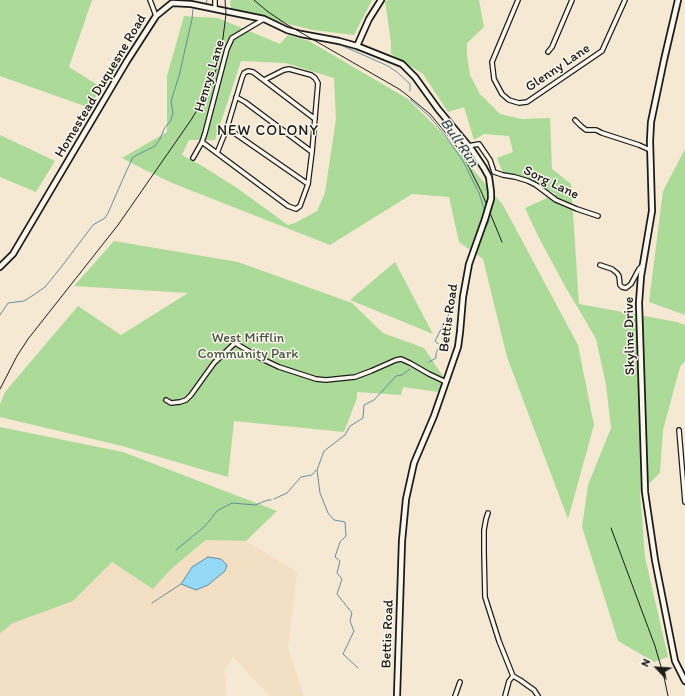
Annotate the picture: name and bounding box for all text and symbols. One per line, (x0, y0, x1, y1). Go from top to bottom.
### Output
street label: Homestead Duquesne Road (51, 11, 151, 161)
street label: Henrys Lane (191, 38, 229, 114)
street label: Glenny Lane (522, 40, 594, 96)
water label: Bull Run (436, 115, 482, 171)
district label: NEW COLONY (217, 122, 319, 140)
street label: Sorg Lane (520, 162, 582, 204)
street label: Bettis Road (436, 283, 462, 353)
street label: Skyline Drive (621, 297, 639, 375)
park label: West Mifflin Community Park (198, 330, 298, 362)
street label: Bettis Road (378, 599, 398, 669)
north arrow (637, 648, 677, 688)
text: N (638, 657, 653, 669)

